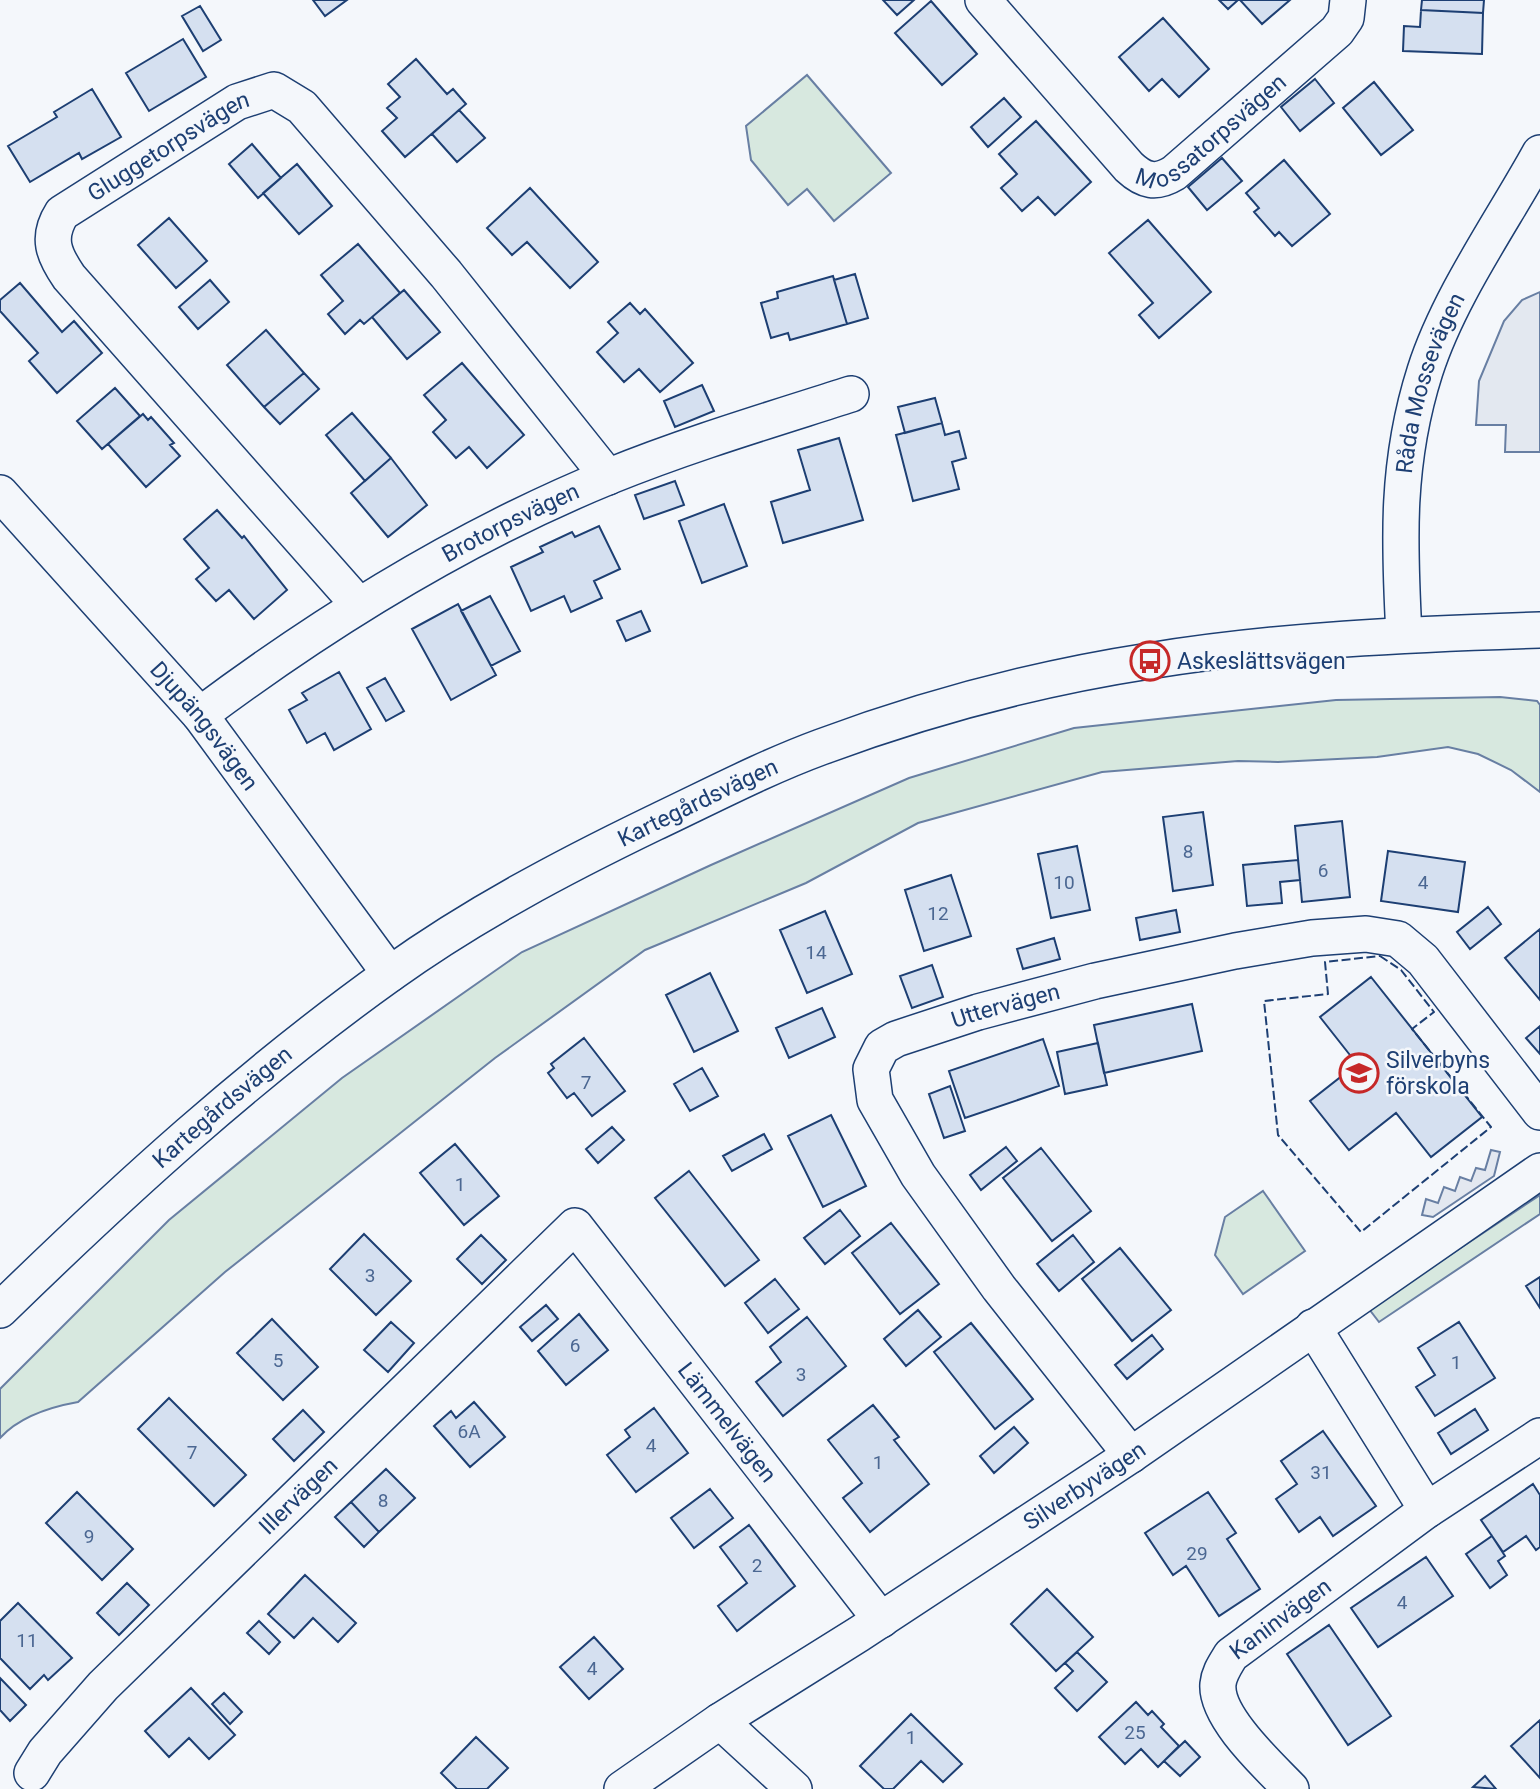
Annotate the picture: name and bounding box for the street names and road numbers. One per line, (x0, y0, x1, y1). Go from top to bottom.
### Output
street label: Mossatorpsvägen (1132, 69, 1292, 195)
street label: Gluggetorpsvägen (83, 86, 253, 207)
street label: Råda Mossevägen (1391, 288, 1471, 475)
street label: Brotorpsvägen (438, 478, 583, 568)
street label: Djupängsvägen (144, 656, 264, 796)
street label: Kartegårdsvägen (613, 753, 782, 853)
street label: Uttervägen (948, 978, 1063, 1034)
street label: Kartegårdsvägen (147, 1041, 297, 1174)
street label: Lämmelvägen (672, 1357, 782, 1488)
street label: Silverbyvägen (1018, 1436, 1151, 1536)
street label: Illervägen (254, 1452, 343, 1540)
street label: Kaninvägen (1225, 1573, 1336, 1665)

